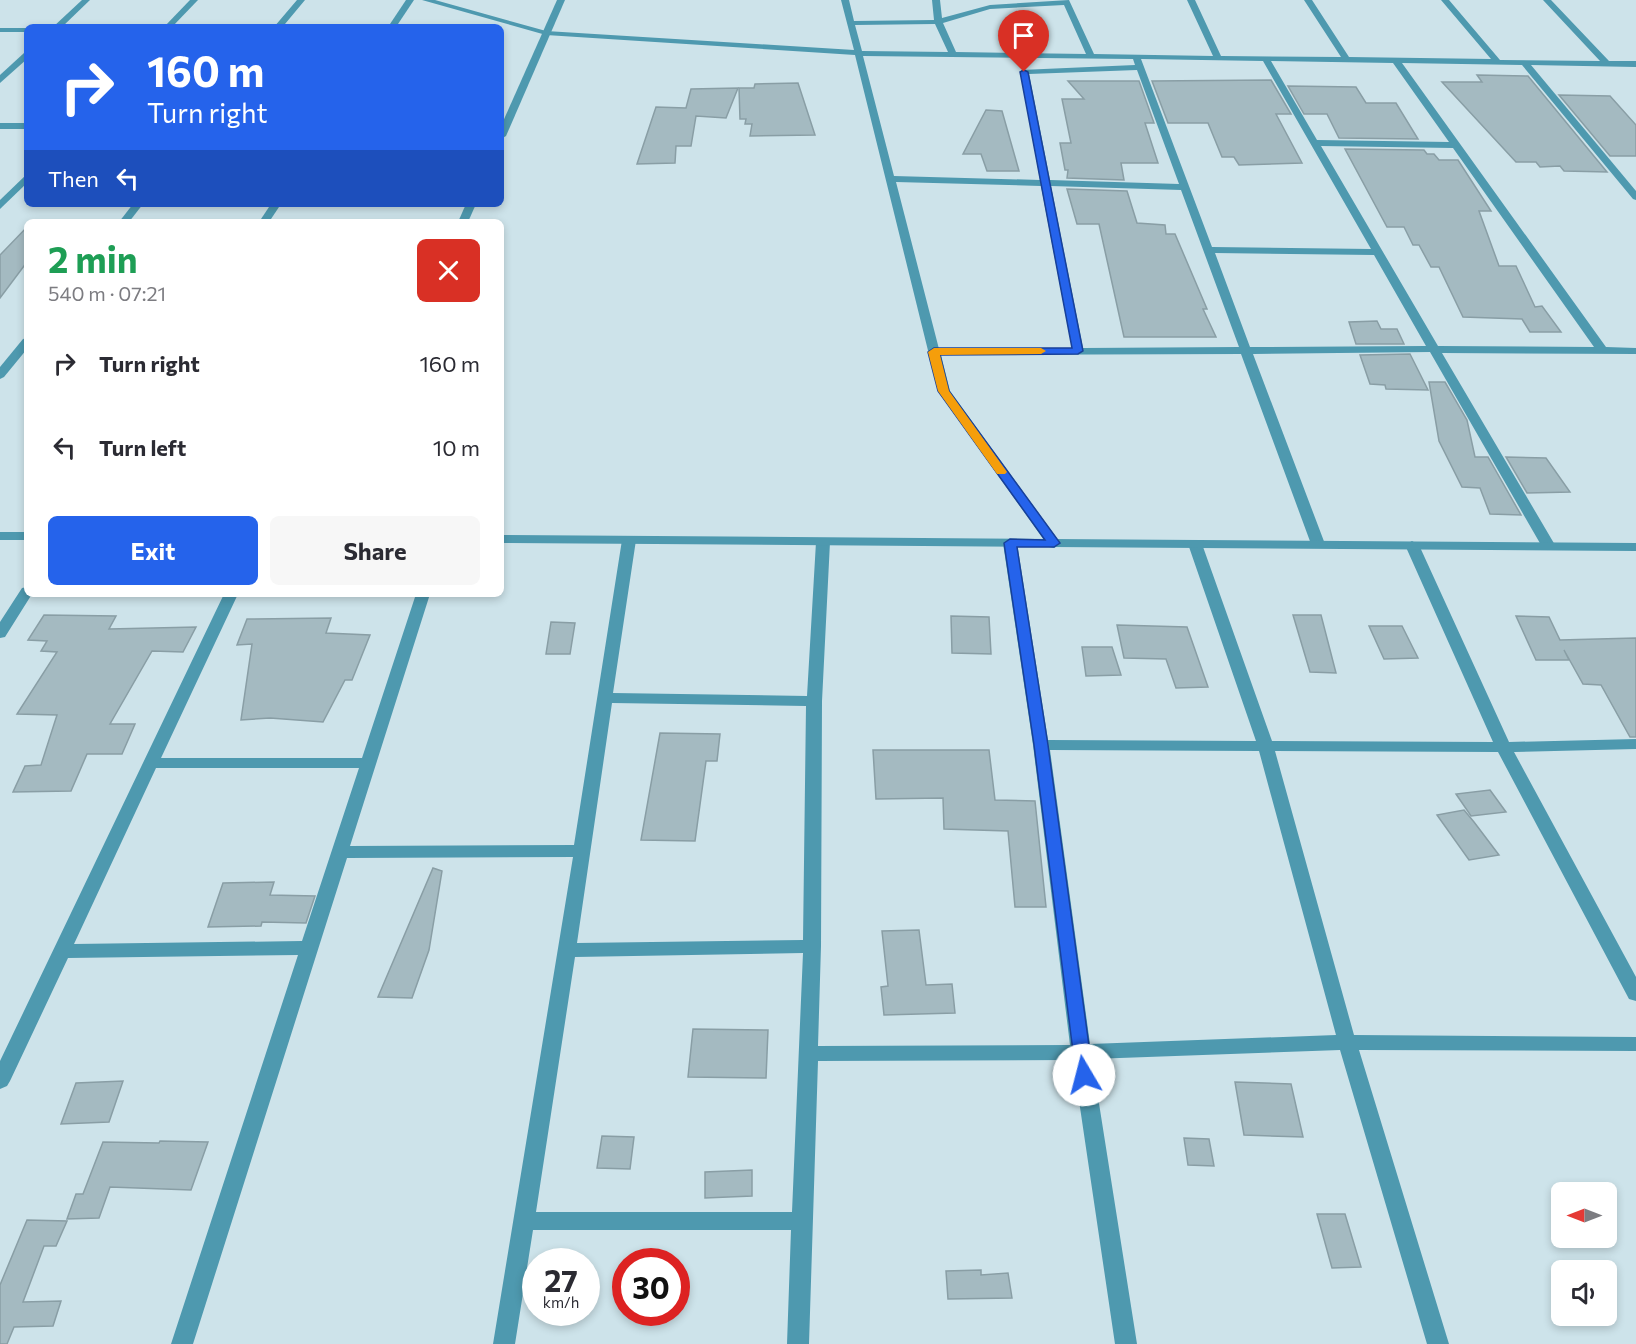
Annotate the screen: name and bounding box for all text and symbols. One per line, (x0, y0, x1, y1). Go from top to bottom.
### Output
pin (998, 10, 1049, 72)
icon: arrive (1007, 19, 1040, 52)
text: 160 m (147, 44, 265, 96)
icon: right (48, 48, 126, 126)
text: Turn right (147, 96, 267, 129)
icon: left (111, 162, 144, 195)
text: Then (48, 165, 99, 192)
text: 2 min (48, 236, 138, 280)
button: close (417, 239, 480, 302)
text: 540 m · 07:21 (48, 281, 166, 305)
icon: right (48, 347, 81, 380)
text: Turn right (99, 350, 200, 377)
text: 160 m (419, 350, 480, 377)
icon: left (48, 431, 81, 464)
text: Turn left (99, 434, 186, 461)
text: 10 m (433, 434, 480, 461)
button: Exit (48, 516, 258, 585)
button: Share (270, 516, 480, 585)
position arrow (1052, 1043, 1116, 1107)
north arrow (1551, 1182, 1617, 1248)
map controls (1551, 1182, 1617, 1326)
speed limit sign: 30 (612, 1248, 690, 1326)
button: sound (1551, 1260, 1617, 1326)
text: 27 (544, 1261, 578, 1298)
text: km/h (543, 1293, 579, 1311)

